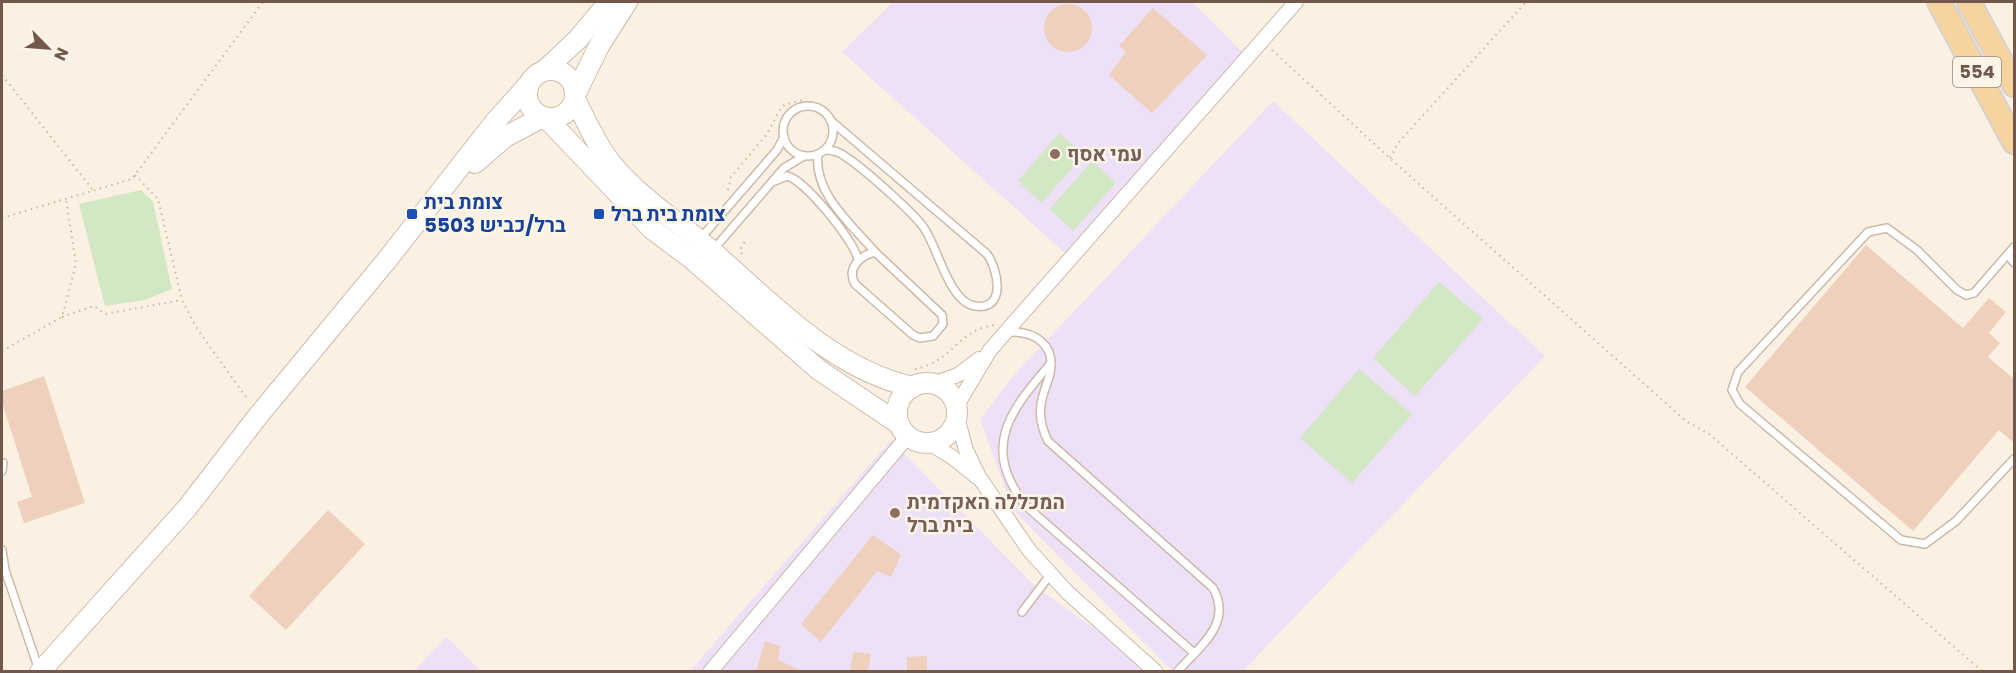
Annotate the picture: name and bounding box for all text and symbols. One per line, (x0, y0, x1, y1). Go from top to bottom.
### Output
north arrow (18, 18, 78, 78)
text: N (48, 44, 74, 64)
road number: 554 (1953, 57, 2001, 87)
place label: עמי אסף (1067, 140, 1143, 168)
marker: עמי אסף (1048, 147, 1062, 161)
place label: צומת בית ברל/כביש 5503 (424, 188, 566, 239)
place label: צומת בית ברל (611, 200, 726, 228)
marker: צומת בית ברל/כביש 5503 (405, 207, 419, 221)
marker: צומת בית ברל (592, 207, 606, 221)
place label: המכללה האקדמית בית ברל (907, 488, 1065, 539)
marker: המכללה האקדמית בית ברל (888, 506, 902, 520)

